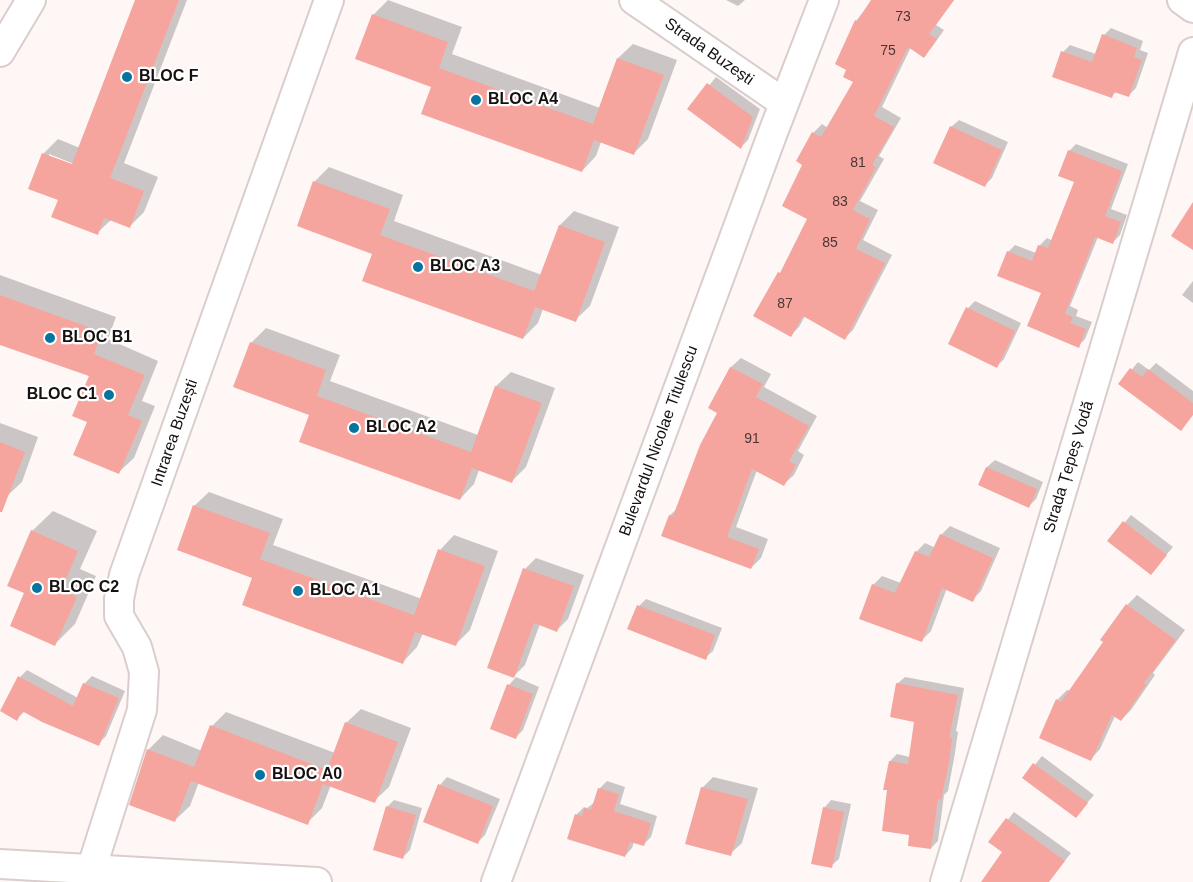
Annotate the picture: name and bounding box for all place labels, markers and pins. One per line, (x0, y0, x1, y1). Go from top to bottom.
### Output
place label: BLOC F (139, 67, 199, 87)
marker: BLOC F (120, 70, 134, 84)
place label: BLOC A4 (488, 90, 558, 110)
marker: BLOC A4 (469, 93, 483, 107)
place label: BLOC A3 (430, 257, 500, 277)
marker: BLOC A3 (411, 260, 425, 274)
place label: BLOC B1 (62, 328, 132, 348)
marker: BLOC B1 (43, 331, 57, 345)
place label: BLOC C1 (27, 385, 97, 405)
marker: BLOC C1 (102, 388, 116, 402)
place label: BLOC A2 (366, 418, 436, 438)
marker: BLOC A2 (347, 421, 361, 435)
place label: BLOC C2 (49, 578, 119, 598)
marker: BLOC C2 (30, 581, 44, 595)
place label: BLOC A1 (310, 581, 380, 601)
marker: BLOC A1 (291, 584, 305, 598)
place label: BLOC A0 (272, 765, 342, 785)
marker: BLOC A0 (253, 768, 267, 782)

